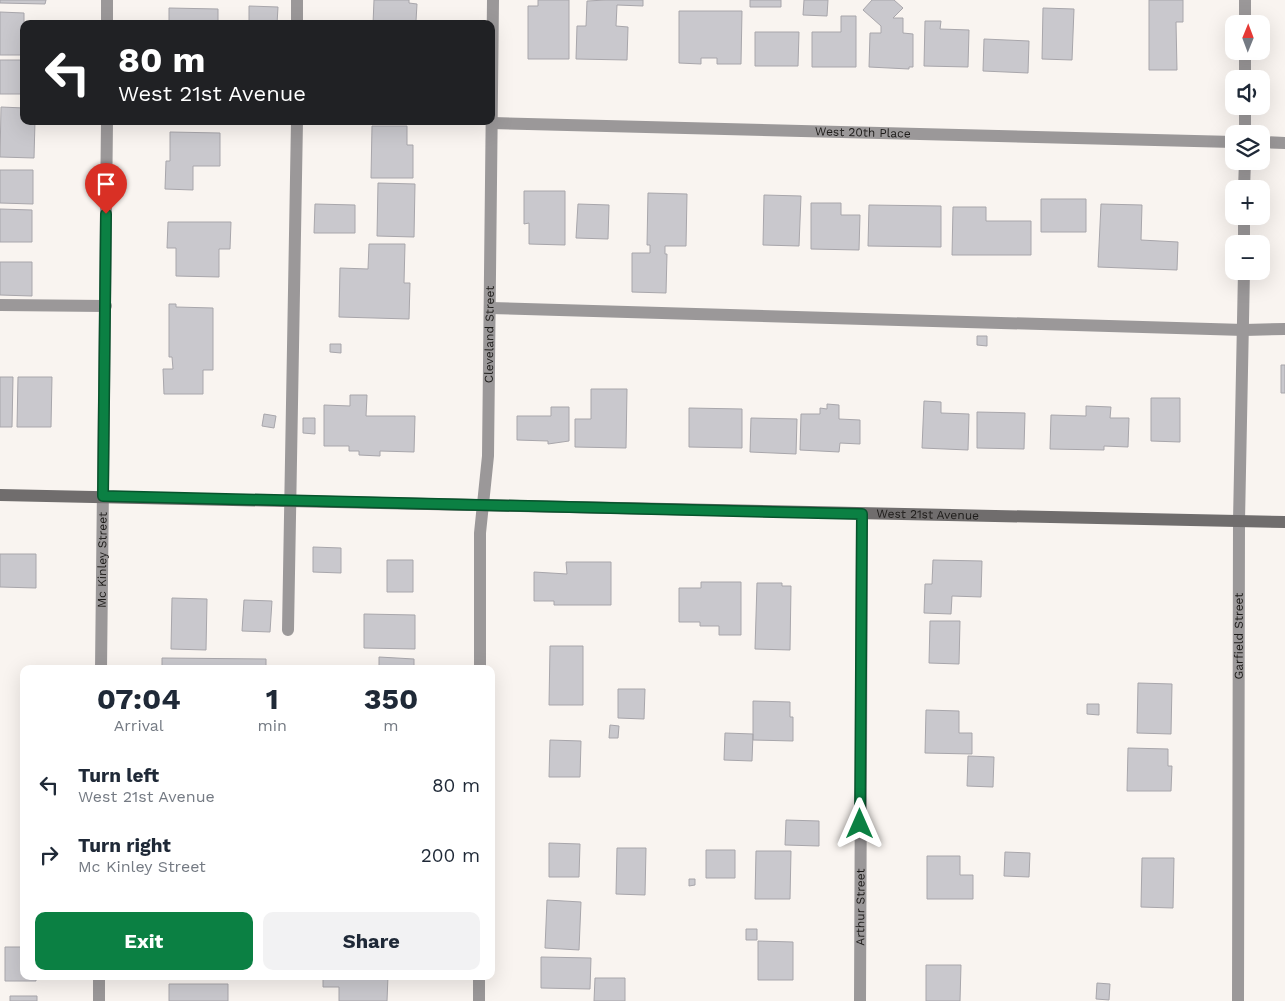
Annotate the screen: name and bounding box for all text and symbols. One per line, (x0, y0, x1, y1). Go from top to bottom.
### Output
north arrow (1225, 15, 1270, 60)
map controls (1225, 15, 1270, 280)
text: 80 m (118, 39, 205, 81)
icon: left (35, 40, 100, 105)
button: sound (1225, 70, 1270, 115)
text: West 21st Avenue (118, 81, 306, 106)
street label: West 20th Place (815, 124, 911, 141)
button: layers (1225, 125, 1270, 170)
pin (85, 163, 127, 214)
icon: arrive (92, 170, 120, 198)
button: + (1225, 180, 1270, 225)
button: − (1225, 235, 1270, 280)
street label: Cleveland Street (482, 286, 497, 383)
street label: West 21st Avenue (876, 506, 979, 523)
street label: Mc Kinley Street (95, 512, 110, 608)
street label: Garfield Street (1232, 593, 1246, 679)
text: 07:04 (97, 681, 181, 716)
text: 1 (266, 681, 279, 716)
text: 350 (364, 681, 418, 716)
text: Arrival (114, 716, 164, 735)
text: min (257, 716, 287, 735)
text: m (383, 716, 399, 735)
text: Turn left (78, 764, 159, 787)
icon: left (35, 771, 63, 799)
text: 80 m (432, 774, 480, 797)
text: West 21st Avenue (78, 787, 215, 806)
position arrow (833, 797, 885, 849)
text: Turn right (78, 834, 171, 857)
icon: right (35, 841, 63, 869)
text: 200 m (421, 844, 480, 867)
text: Mc Kinley Street (78, 857, 206, 876)
street label: Arthur Street (853, 868, 868, 946)
button: Exit (35, 912, 253, 970)
button: Share (263, 912, 480, 970)

